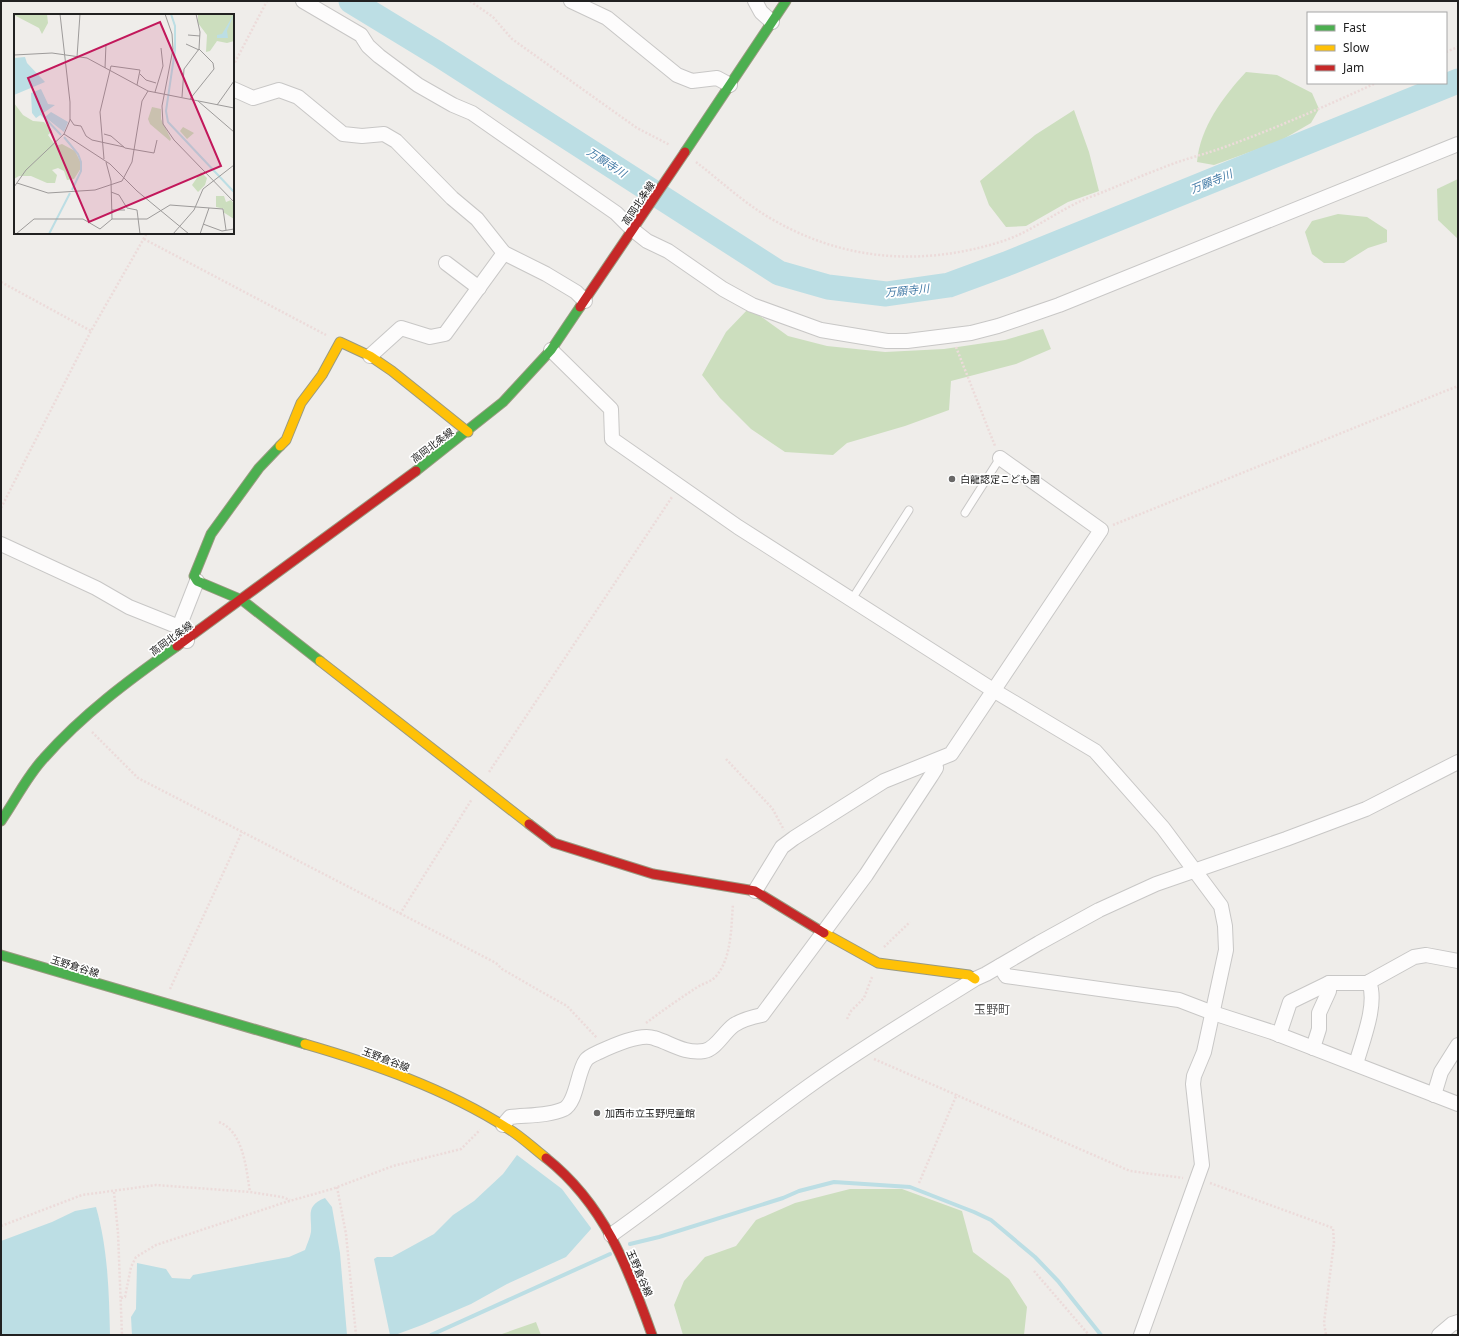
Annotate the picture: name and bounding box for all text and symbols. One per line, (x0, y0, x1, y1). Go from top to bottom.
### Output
legend (1307, 12, 1447, 84)
inset map (14, 14, 234, 234)
text: Fast (1343, 19, 1367, 36)
text: Slow (1343, 39, 1370, 56)
text: Jam (1342, 59, 1364, 76)
water label: 万願寺川 (584, 144, 630, 181)
water label: 万願寺川 (1188, 165, 1235, 196)
street label: 高岡北条線 (618, 178, 658, 228)
water label: 万願寺川 (884, 280, 931, 300)
street label: 高岡北条線 (408, 424, 456, 466)
place label: 白龍認定こども園 (960, 472, 1040, 486)
marker: 白龍認定こども園 (947, 474, 957, 484)
street label: 高岡北条線 (147, 618, 195, 658)
street label: 玉野倉谷線 (49, 952, 101, 980)
district label: 玉野町 (974, 1001, 1010, 1018)
street label: 玉野倉谷線 (360, 1044, 412, 1074)
place label: 加西市立玉野児童館 (605, 1106, 695, 1120)
marker: 加西市立玉野児童館 (592, 1108, 602, 1118)
street label: 玉野倉谷線 (624, 1247, 656, 1299)

